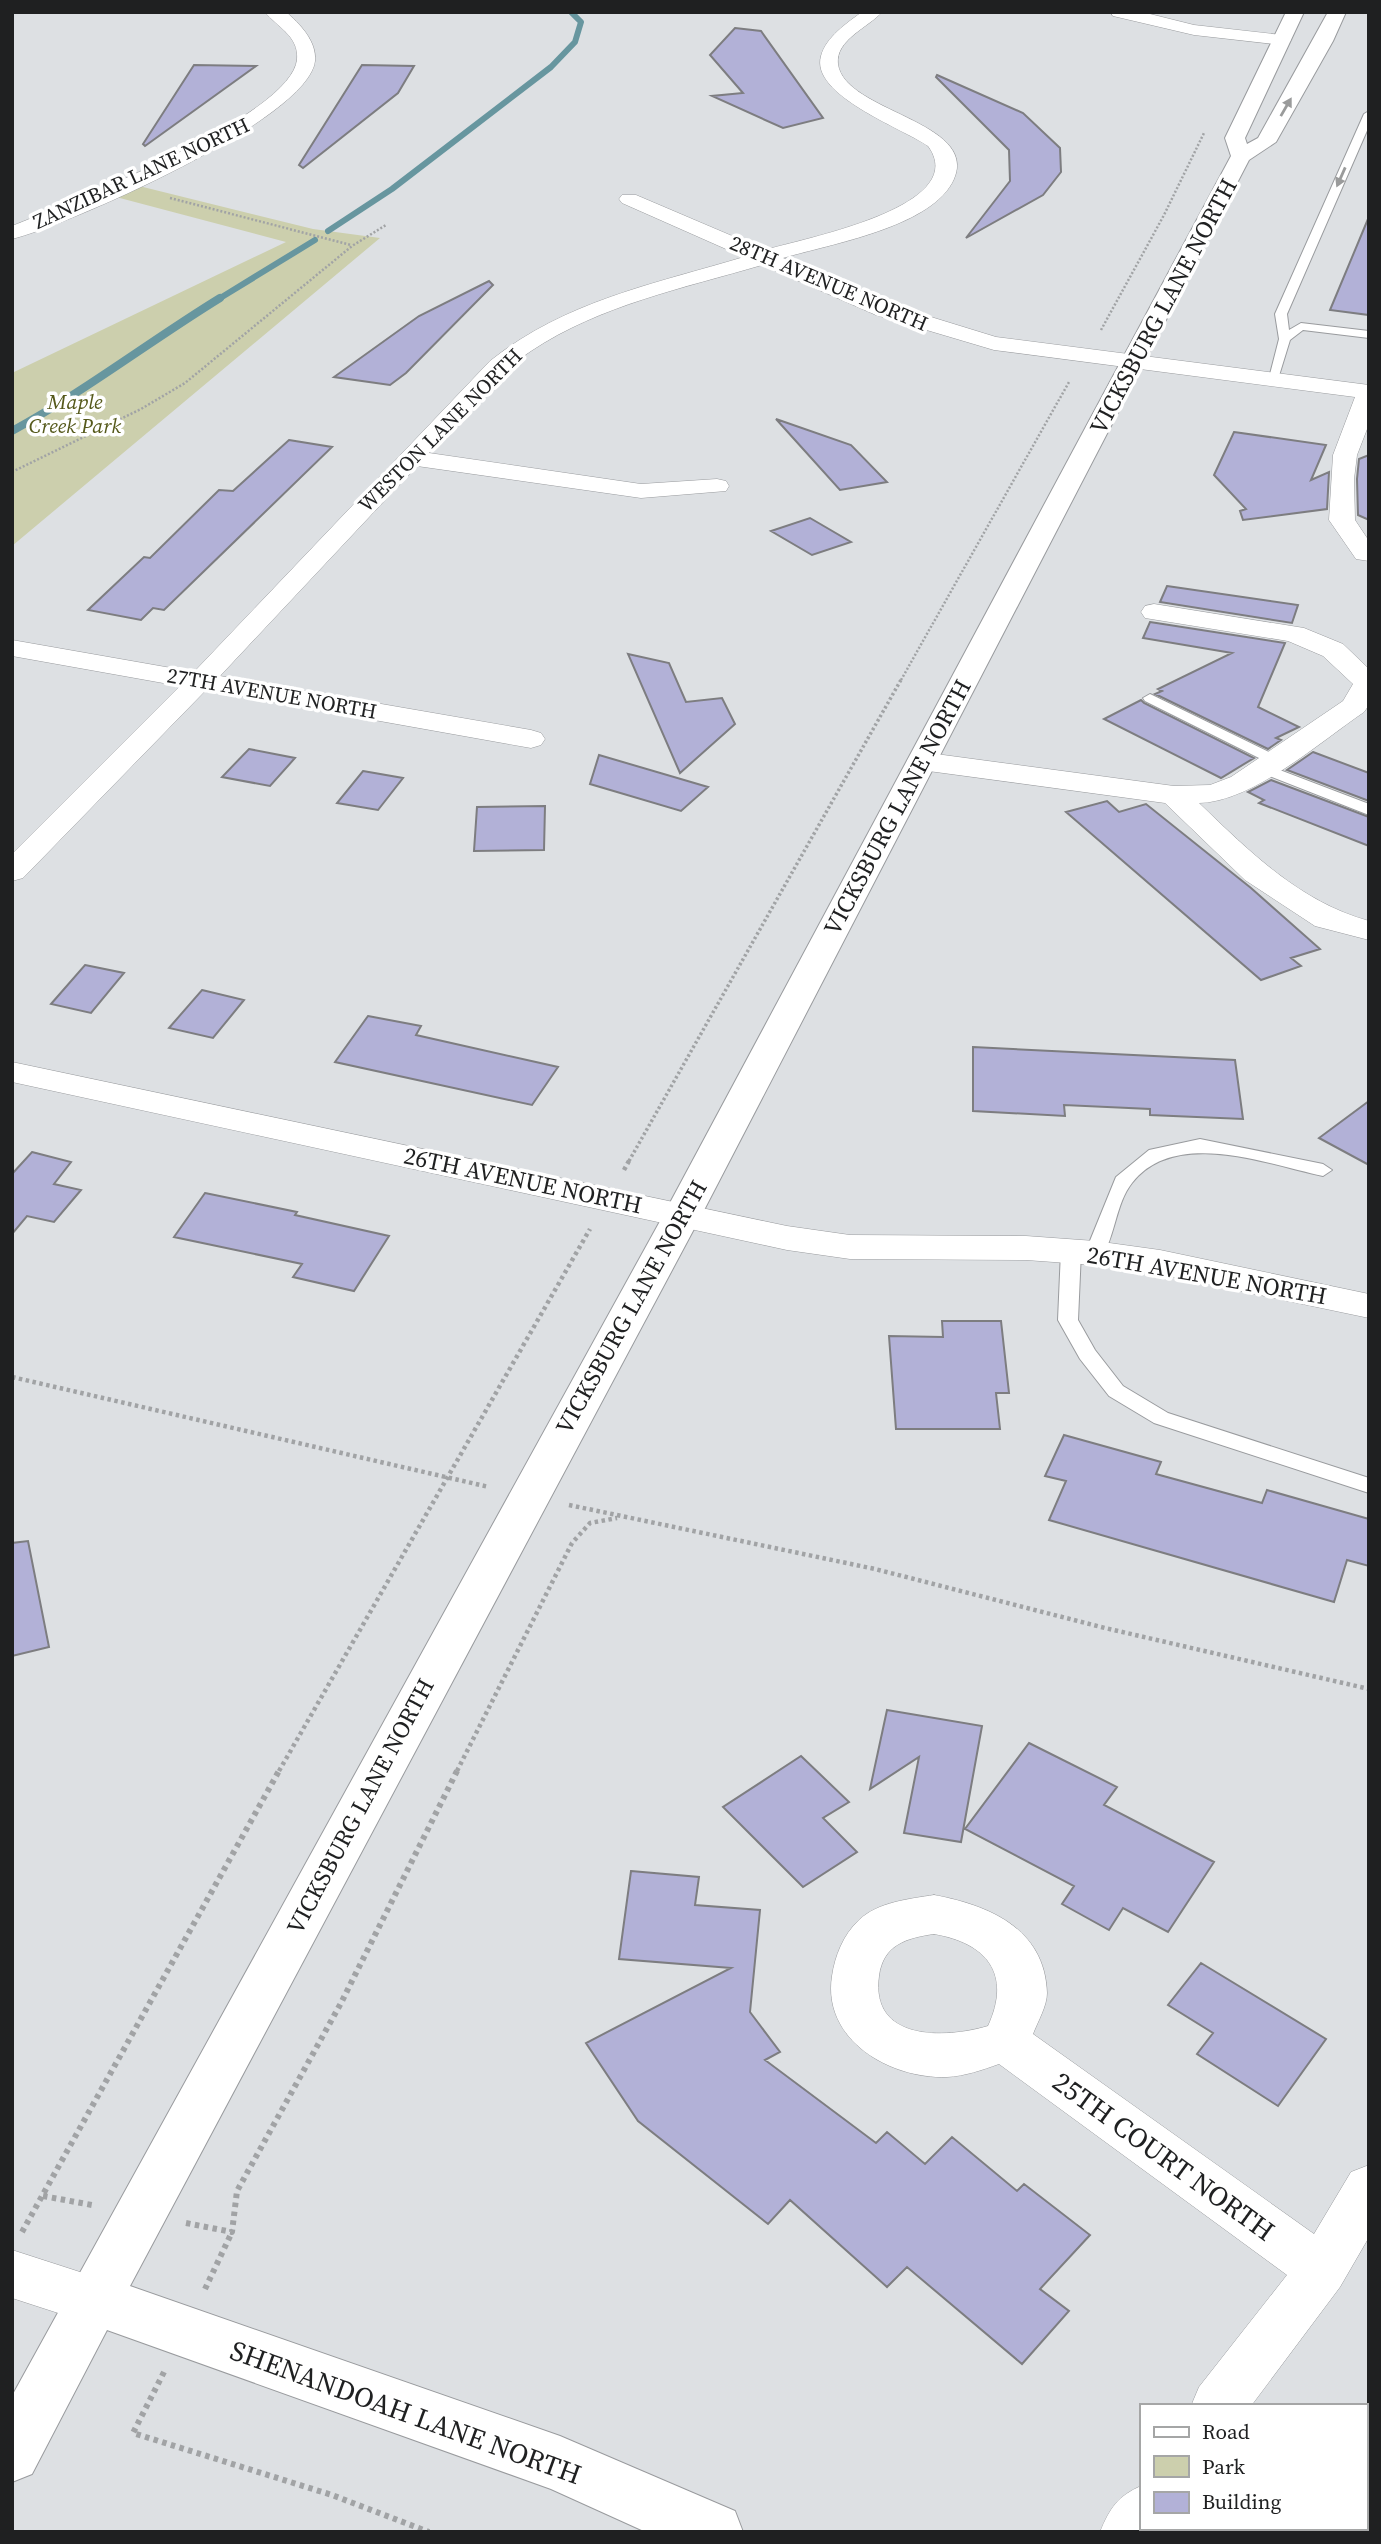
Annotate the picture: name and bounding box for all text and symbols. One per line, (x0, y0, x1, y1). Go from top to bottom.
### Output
one-way arrow (1280, 98, 1292, 117)
street label: ZANZIBAR LANE NORTH (28, 110, 254, 236)
one-way arrow (1335, 167, 1347, 187)
street label: VICKSBURG LANE NORTH (1081, 172, 1245, 440)
street label: 28TH AVENUE NORTH (725, 228, 933, 338)
street label: WESTON LANE NORTH (352, 342, 528, 518)
park label: Maple Creek Park (29, 387, 121, 440)
street label: 27TH AVENUE NORTH (165, 660, 379, 726)
street label: VICKSBURG LANE NORTH (815, 673, 979, 941)
street label: 26TH AVENUE NORTH (401, 1139, 645, 1221)
street label: VICKSBURG LANE NORTH (547, 1174, 715, 1440)
street label: 26TH AVENUE NORTH (1084, 1238, 1330, 1312)
street label: VICKSBURG LANE NORTH (278, 1672, 442, 1940)
street label: 25TH COURT NORTH (1045, 2062, 1283, 2250)
street label: SHENANDOAH LANE NORTH (225, 2331, 587, 2493)
legend (1140, 2404, 1367, 2530)
text: Road (1202, 2417, 1250, 2446)
text: Park (1202, 2452, 1246, 2481)
text: Building (1202, 2487, 1281, 2516)

